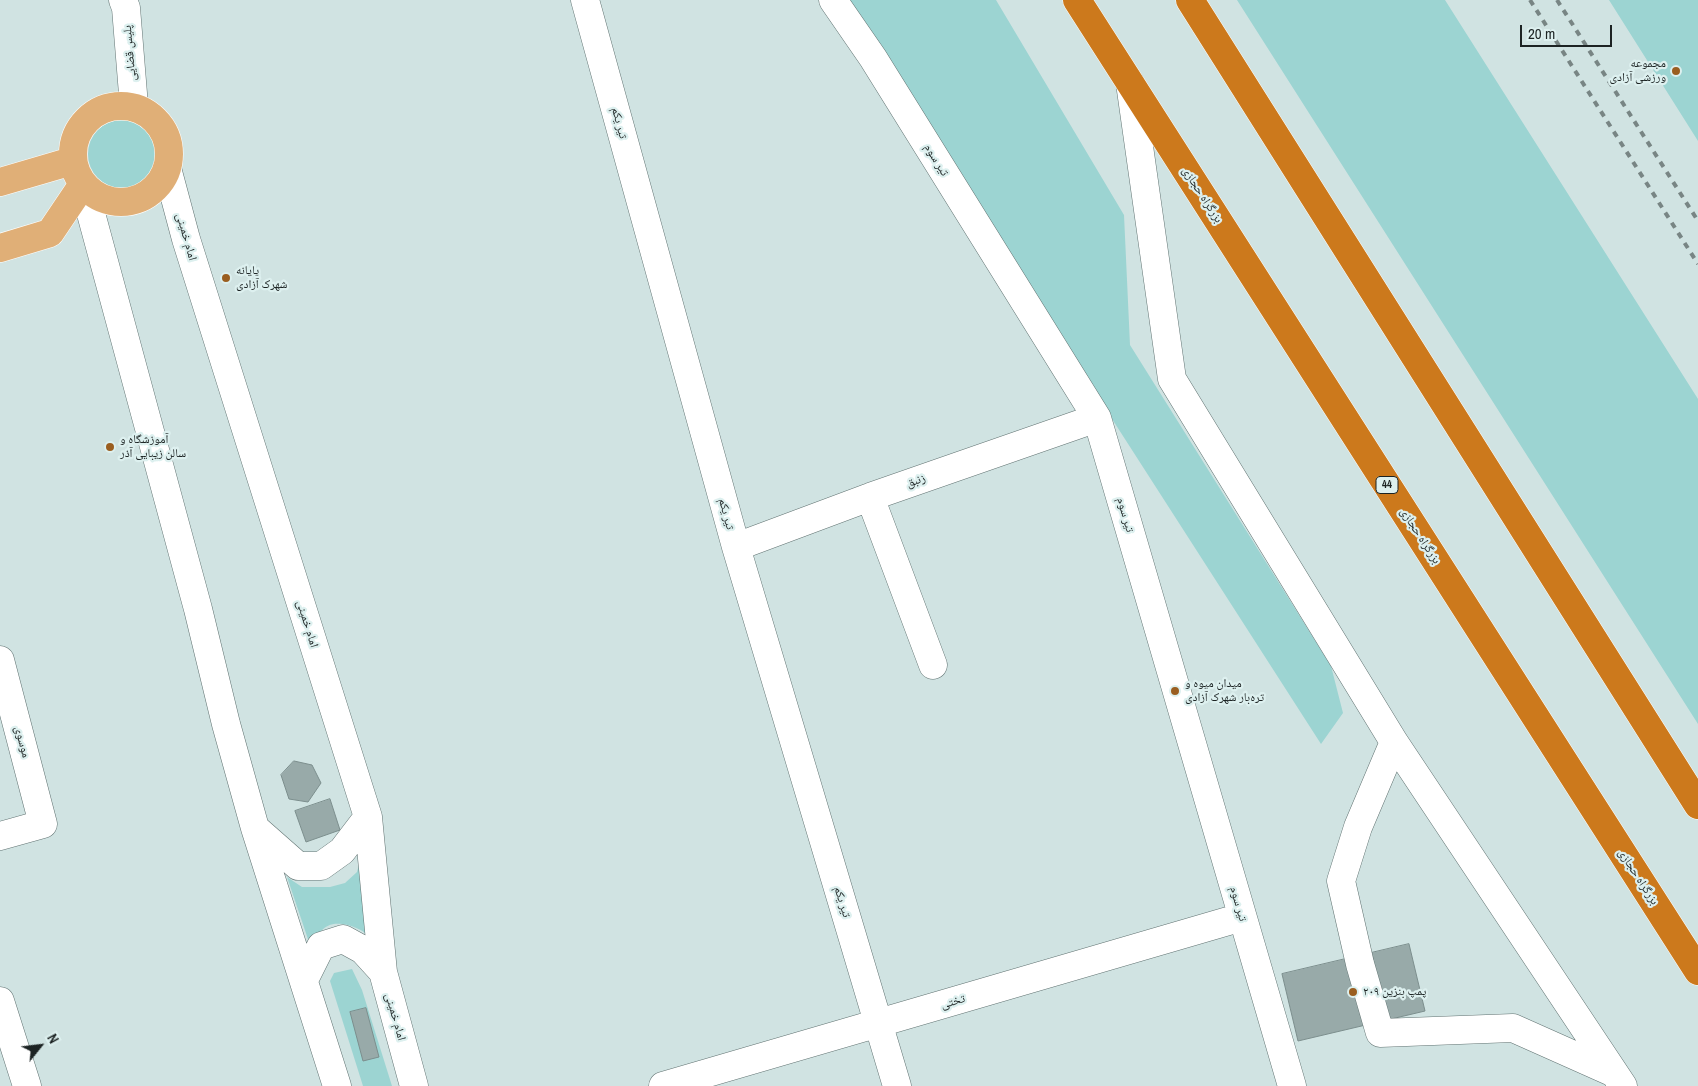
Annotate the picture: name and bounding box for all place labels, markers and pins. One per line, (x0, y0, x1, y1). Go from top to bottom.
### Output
place label: مجموعه ورزشی آزادی (1610, 57, 1666, 85)
marker: مجموعه ورزشی آزادی (1670, 65, 1682, 77)
place label: پایانه شهرک آزادی (236, 264, 287, 292)
marker: پایانه شهرک آزادی (220, 272, 232, 284)
place label: آموزشگاه و سالن زیبایی آذر (120, 433, 186, 461)
marker: آموزشگاه و سالن زیبایی آذر (104, 441, 116, 453)
place label: میدان میوه و تره‌بار شهرک آزادی (1185, 677, 1264, 705)
marker: میدان میوه و تره‌بار شهرک آزادی (1169, 685, 1181, 697)
place label: پمپ بنزین ۲۰۹ (1363, 985, 1426, 999)
marker: پمپ بنزین ۲۰۹ (1347, 986, 1359, 998)

